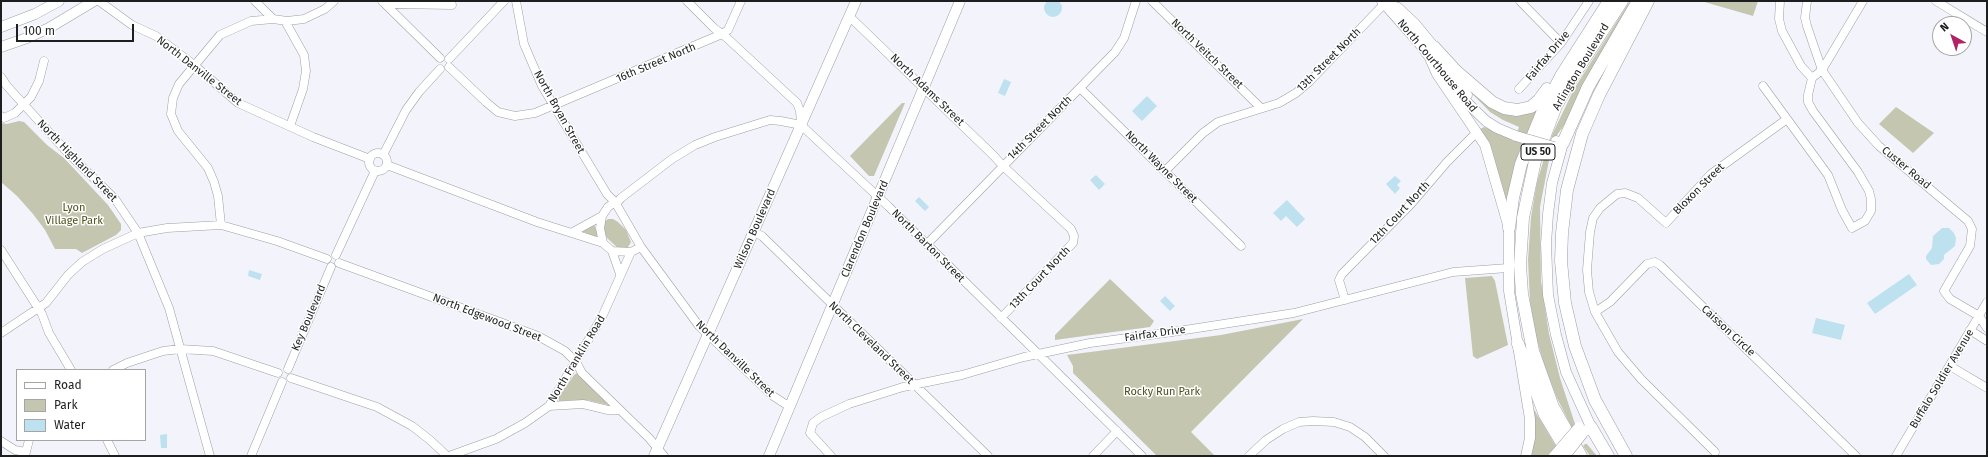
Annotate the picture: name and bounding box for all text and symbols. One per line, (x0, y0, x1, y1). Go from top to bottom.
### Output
scale bar (18, 16, 136, 42)
street label: North Veitch Street (1168, 16, 1246, 92)
north arrow (1932, 16, 1972, 56)
street label: North Courthouse Road (1394, 17, 1480, 115)
text: N (1938, 20, 1952, 35)
street label: Arlington Boulevard (1550, 21, 1612, 113)
text: 100 m (23, 24, 55, 38)
street label: 13th Street North (1294, 25, 1364, 95)
street label: Fairfax Drive (1523, 28, 1573, 84)
street label: North Danville Street (154, 34, 244, 108)
street label: 16th Street North (614, 40, 698, 86)
street label: North Adams Street (887, 51, 967, 129)
street label: North Bryan Street (531, 68, 587, 156)
street label: 14th Street North (1005, 93, 1075, 163)
street label: North Highland Street (34, 117, 120, 205)
street label: North Wayne Street (1122, 128, 1200, 206)
road number: US 50 (1521, 144, 1555, 160)
street label: Custer Road (1879, 144, 1933, 192)
street label: Bloxon Street (1671, 161, 1727, 217)
street label: Clarendon Boulevard (839, 178, 891, 280)
street label: 12th Court North (1367, 178, 1433, 248)
street label: Wilson Boulevard (731, 187, 779, 271)
park label: Lyon Village Park (45, 201, 103, 227)
street label: North Barton Street (889, 207, 967, 285)
street label: 13th Court North (1007, 244, 1073, 312)
street label: Key Boulevard (289, 283, 329, 353)
street label: North Edgewood Street (431, 291, 543, 345)
street label: North Cleveland Street (826, 299, 916, 387)
street label: Caisson Circle (1698, 303, 1758, 359)
street label: North Franklin Road (546, 313, 608, 405)
street label: North Danville Street (693, 318, 777, 400)
street label: Fairfax Drive (1124, 323, 1186, 345)
street label: Buffalo Soldier Avenue (1907, 327, 1977, 431)
legend (16, 369, 146, 441)
text: Road (54, 378, 82, 392)
park label: Rocky Run Park (1124, 385, 1200, 399)
text: Park (54, 398, 78, 412)
text: Water (54, 418, 85, 432)

